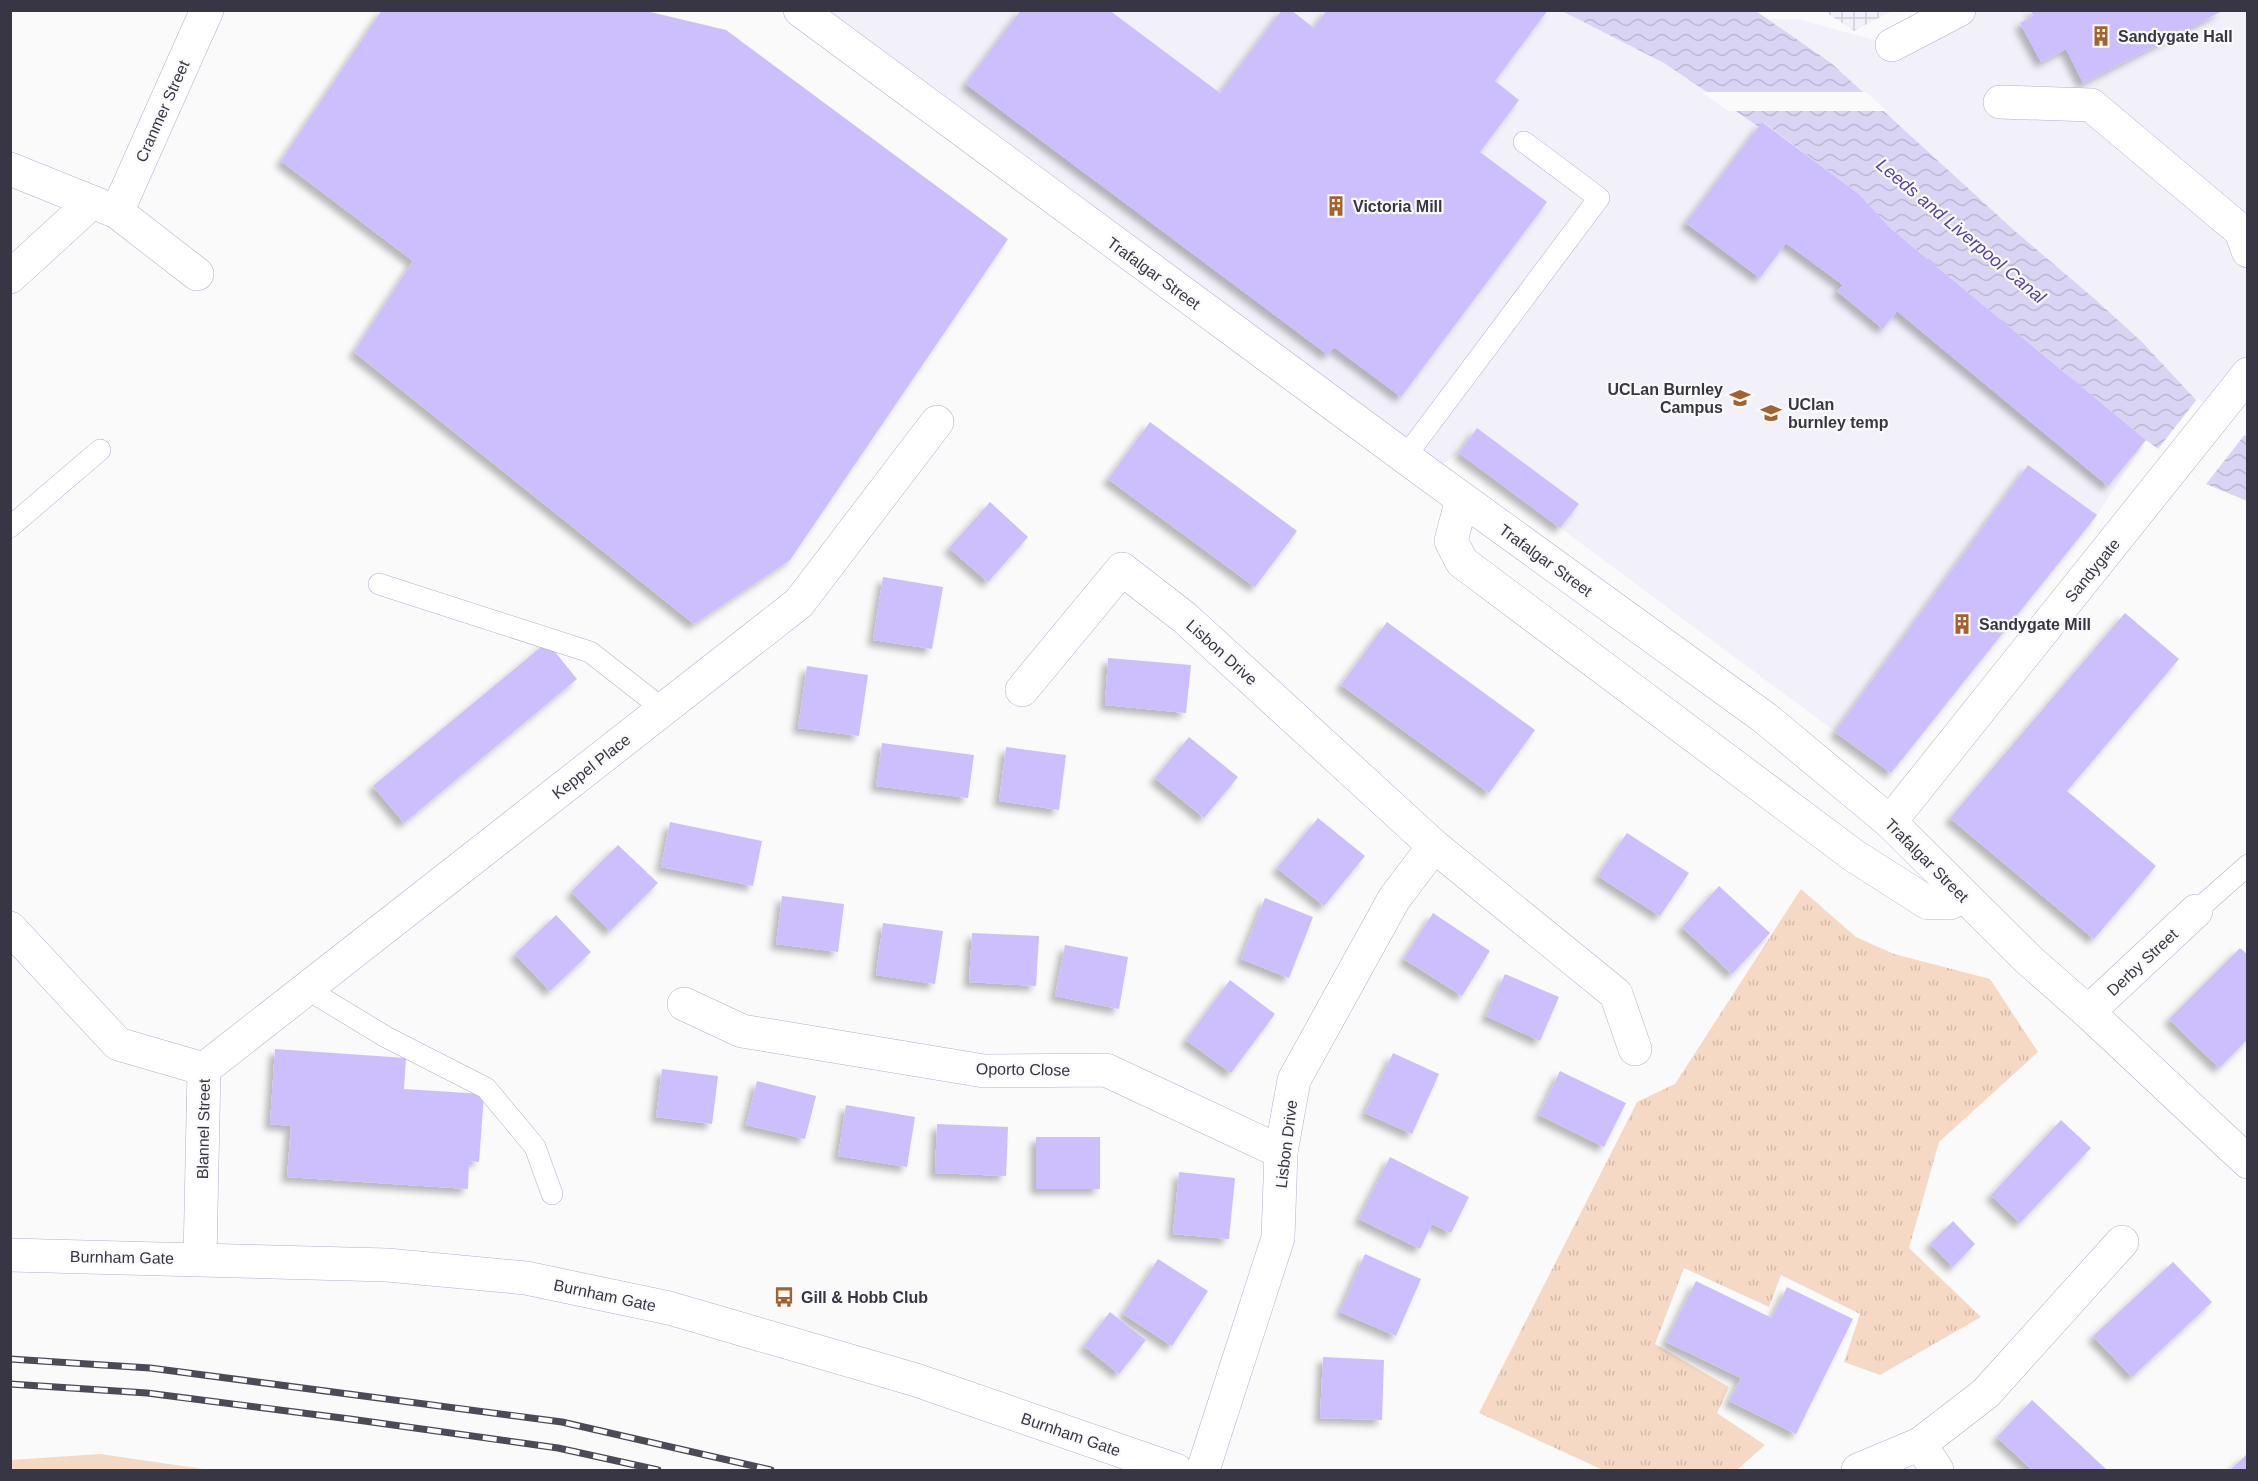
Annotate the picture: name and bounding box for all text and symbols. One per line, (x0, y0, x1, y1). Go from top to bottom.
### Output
building icon: Sandygate Hall (2089, 24, 2113, 48)
place label: Sandygate Hall (2118, 28, 2233, 45)
street label: Cranmer Street (132, 57, 193, 165)
water label: Leeds and Liverpool Canal (1873, 155, 2050, 308)
building icon: Victoria Mill (1324, 194, 1348, 218)
place label: Victoria Mill (1353, 198, 1443, 215)
street label: Trafalgar Street (1104, 234, 1204, 313)
place label: UCLan Burnley Campus (1607, 381, 1723, 416)
school or university icon: UCLan Burnley Campus (1728, 386, 1752, 410)
place label: UClan burnley temp (1788, 396, 1889, 431)
school or university icon: UClan burnley temp (1759, 401, 1783, 425)
street label: Trafalgar Street (1496, 521, 1596, 600)
street label: Sandygate (2062, 535, 2123, 605)
building icon: Sandygate Mill (1950, 612, 1974, 636)
street label: Lisbon Drive (1183, 616, 1260, 689)
place label: Sandygate Mill (1979, 616, 2091, 633)
street label: Keppel Place (549, 731, 634, 802)
street label: Trafalgar Street (1882, 815, 1972, 906)
street label: Derby Street (2104, 925, 2181, 999)
street label: Oporto Close (976, 1060, 1070, 1079)
street label: Blannel Street (194, 1078, 213, 1179)
street label: Lisbon Drive (1273, 1099, 1300, 1189)
street label: Burnham Gate (70, 1248, 174, 1267)
street label: Burnham Gate (552, 1276, 658, 1315)
bus stop icon: Gill & Hobb Club (772, 1285, 796, 1309)
place label: Gill & Hobb Club (801, 1289, 928, 1306)
street label: Burnham Gate (1019, 1409, 1123, 1459)

